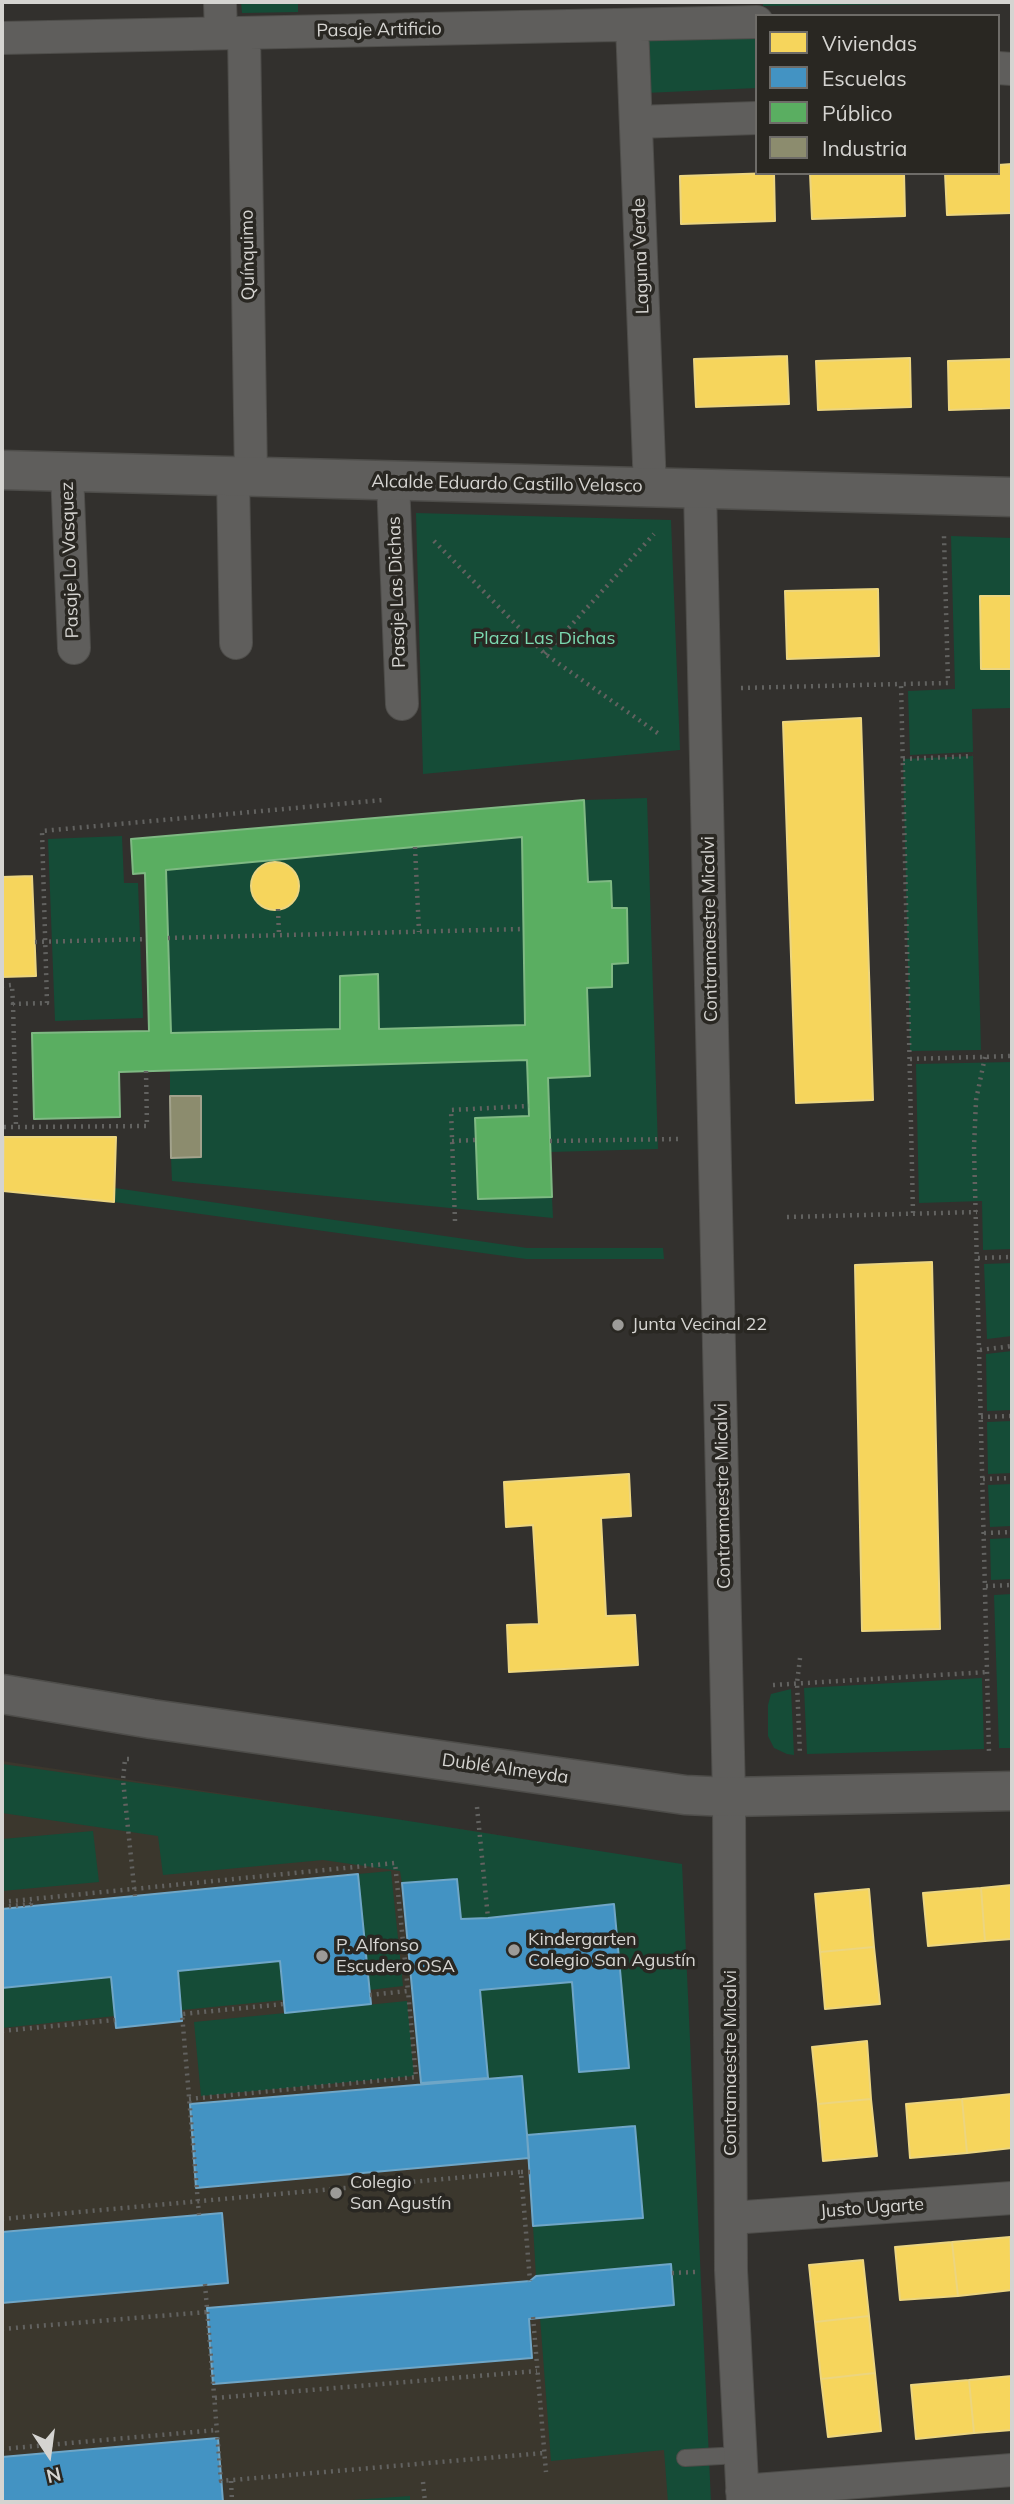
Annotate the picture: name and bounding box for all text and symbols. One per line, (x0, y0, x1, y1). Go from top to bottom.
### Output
legend (755, 14, 1000, 175)
street label: Pasaje Artificio (316, 18, 442, 42)
text: Viviendas (822, 30, 917, 56)
text: Escuelas (822, 65, 907, 91)
text: Público (822, 100, 892, 126)
text: Industria (822, 135, 907, 161)
street label: Laguna Verde (628, 198, 654, 314)
street label: Quínquimo (236, 209, 260, 301)
street label: Alcalde Eduardo Castillo Velasco (371, 471, 643, 497)
street label: Pasaje Lo Vasquez (56, 481, 84, 639)
street label: Pasaje Las Dichas (384, 516, 410, 668)
park label: Plaza Las Dichas (473, 628, 615, 650)
street label: Contramaestre Micalvi (698, 836, 722, 1022)
place label: Junta Vecinal 22 (632, 1314, 767, 1336)
marker: Junta Vecinal 22 (610, 1317, 626, 1333)
street label: Contramaestre Micalvi (711, 1403, 735, 1589)
street label: Dublé Almeyda (440, 1749, 570, 1789)
place label: Kindergarten Colegio San Agustín (528, 1929, 696, 1972)
place label: P. Alfonso Escudero OSA (336, 1935, 455, 1978)
marker: Kindergarten Colegio San Agustín (506, 1942, 522, 1958)
marker: P. Alfonso Escudero OSA (314, 1948, 330, 1964)
street label: Contramaestre Micalvi (720, 1970, 742, 2156)
place label: Colegio San Agustín (350, 2172, 452, 2214)
marker: Colegio San Agustín (328, 2185, 344, 2201)
street label: Justo Ugarte (819, 2194, 925, 2222)
north arrow (14, 2420, 84, 2490)
text: N (44, 2462, 63, 2489)

